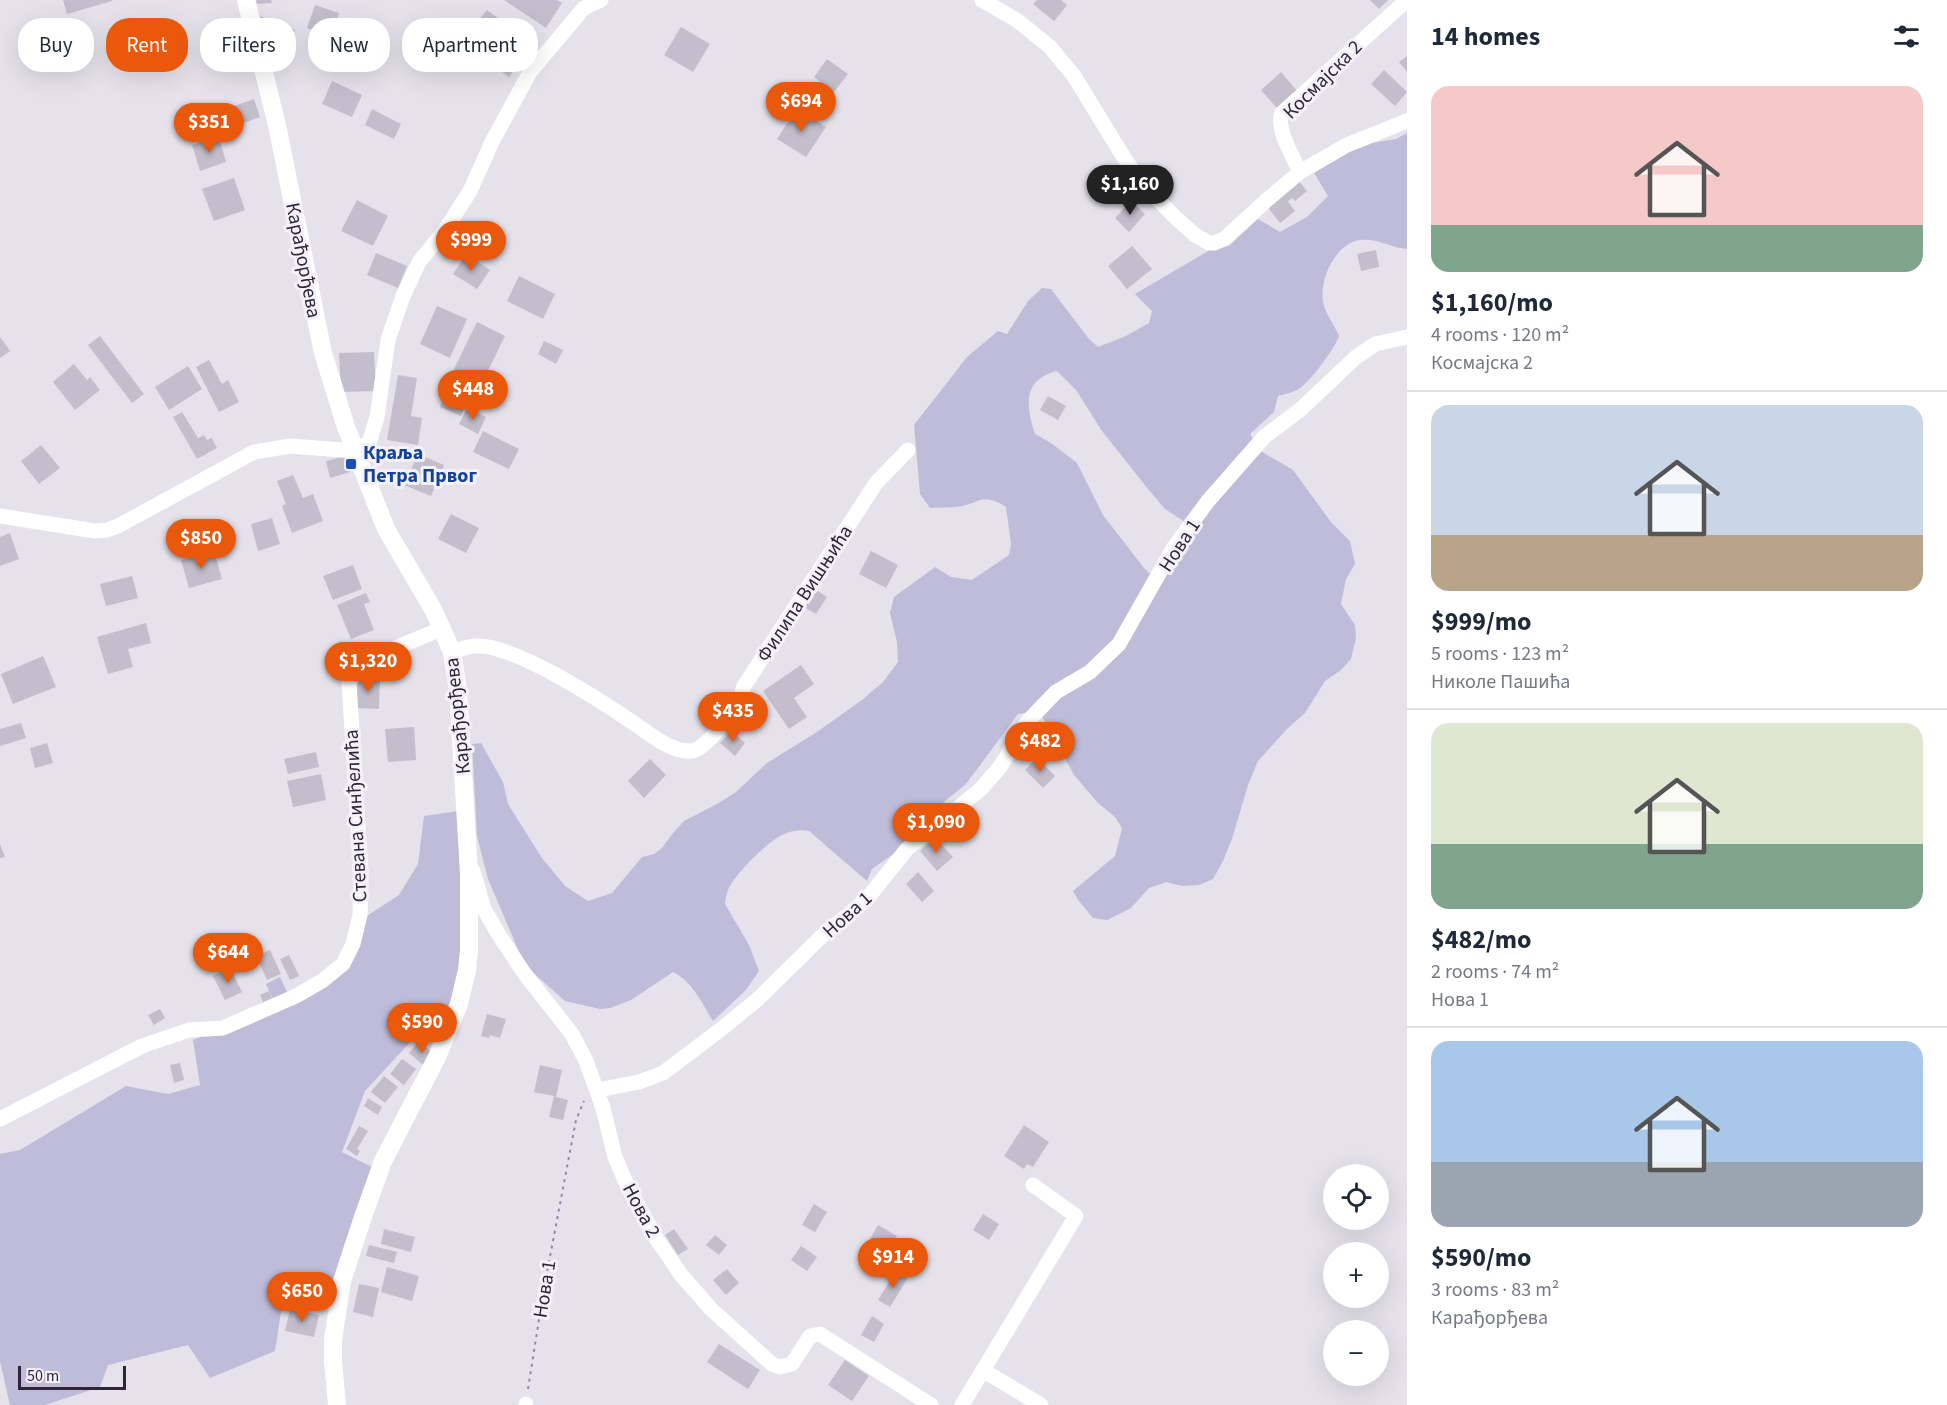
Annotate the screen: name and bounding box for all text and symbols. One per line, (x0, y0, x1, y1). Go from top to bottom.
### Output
chip: Buy (18, 18, 94, 72)
chip: Rent (106, 18, 188, 72)
chip: Filters (200, 18, 296, 72)
chip: New (308, 18, 390, 72)
chip: Apartment (402, 18, 538, 72)
text: 14 homes (1431, 18, 1540, 55)
icon: filters (1890, 20, 1923, 53)
street label: Космајска 2 (1277, 34, 1369, 126)
pin: $694 (765, 82, 837, 133)
text: $694 (780, 87, 822, 115)
pin: $351 (173, 103, 245, 154)
text: $351 (188, 108, 230, 136)
icon: home (1623, 125, 1731, 233)
pin: $1,160 (1081, 165, 1179, 216)
text: $1,160 (1101, 170, 1159, 198)
street label: Карађорђева (278, 200, 328, 320)
pin: $999 (435, 221, 507, 272)
text: $999 (450, 226, 492, 254)
text: $1,160/mo (1431, 284, 1553, 321)
text: 4 rooms · 120 m² (1431, 321, 1569, 349)
text: Космајска 2 (1431, 349, 1533, 377)
pin: $448 (437, 370, 509, 421)
text: $448 (452, 375, 494, 403)
place label: Краља Петра Првог (363, 439, 477, 490)
icon: home (1623, 444, 1731, 552)
marker: Краља Петра Првог (344, 457, 358, 471)
street label: Нова 1 (1152, 514, 1207, 578)
pin: $850 (165, 519, 237, 570)
street label: Филипа Вишњића (750, 520, 860, 668)
text: $850 (180, 524, 222, 552)
text: $999/mo (1431, 603, 1531, 640)
text: 5 rooms · 123 m² (1431, 640, 1569, 668)
pin: $1,320 (319, 642, 417, 693)
text: $1,320 (339, 647, 397, 675)
street label: Карађорђева (438, 656, 478, 776)
text: Николе Пашића (1431, 668, 1570, 696)
pin: $435 (697, 692, 769, 743)
text: $435 (712, 697, 754, 725)
pin: $482 (1004, 722, 1076, 773)
text: $482 (1019, 727, 1061, 755)
street label: Стевана Синђелића (337, 729, 375, 903)
icon: home (1623, 762, 1731, 870)
pin: $1,090 (887, 803, 985, 854)
text: $1,090 (907, 808, 965, 836)
street label: Нова 1 (817, 885, 879, 945)
text: $482/mo (1431, 921, 1531, 958)
pin: $644 (192, 933, 264, 984)
text: $644 (207, 938, 249, 966)
text: 2 rooms · 74 m² (1431, 958, 1559, 986)
text: Нова 1 (1431, 986, 1489, 1014)
pin: $590 (386, 1003, 458, 1054)
text: $590 (401, 1008, 443, 1036)
icon: home (1623, 1080, 1731, 1188)
map controls (1323, 1164, 1389, 1386)
button: locate (1323, 1164, 1389, 1230)
street label: Нова 2 (615, 1178, 667, 1243)
pin: $914 (857, 1238, 929, 1289)
text: $590/mo (1431, 1239, 1531, 1276)
button: + (1323, 1242, 1389, 1308)
text: $914 (872, 1243, 914, 1271)
street label: Нова 1 (527, 1258, 563, 1320)
pin: $650 (266, 1272, 338, 1323)
text: 3 rooms · 83 m² (1431, 1276, 1559, 1304)
text: $650 (281, 1277, 323, 1305)
text: Карађорђева (1431, 1304, 1548, 1332)
button: − (1323, 1320, 1389, 1386)
scale bar (18, 1363, 126, 1390)
text: 50 m (27, 1365, 59, 1387)

